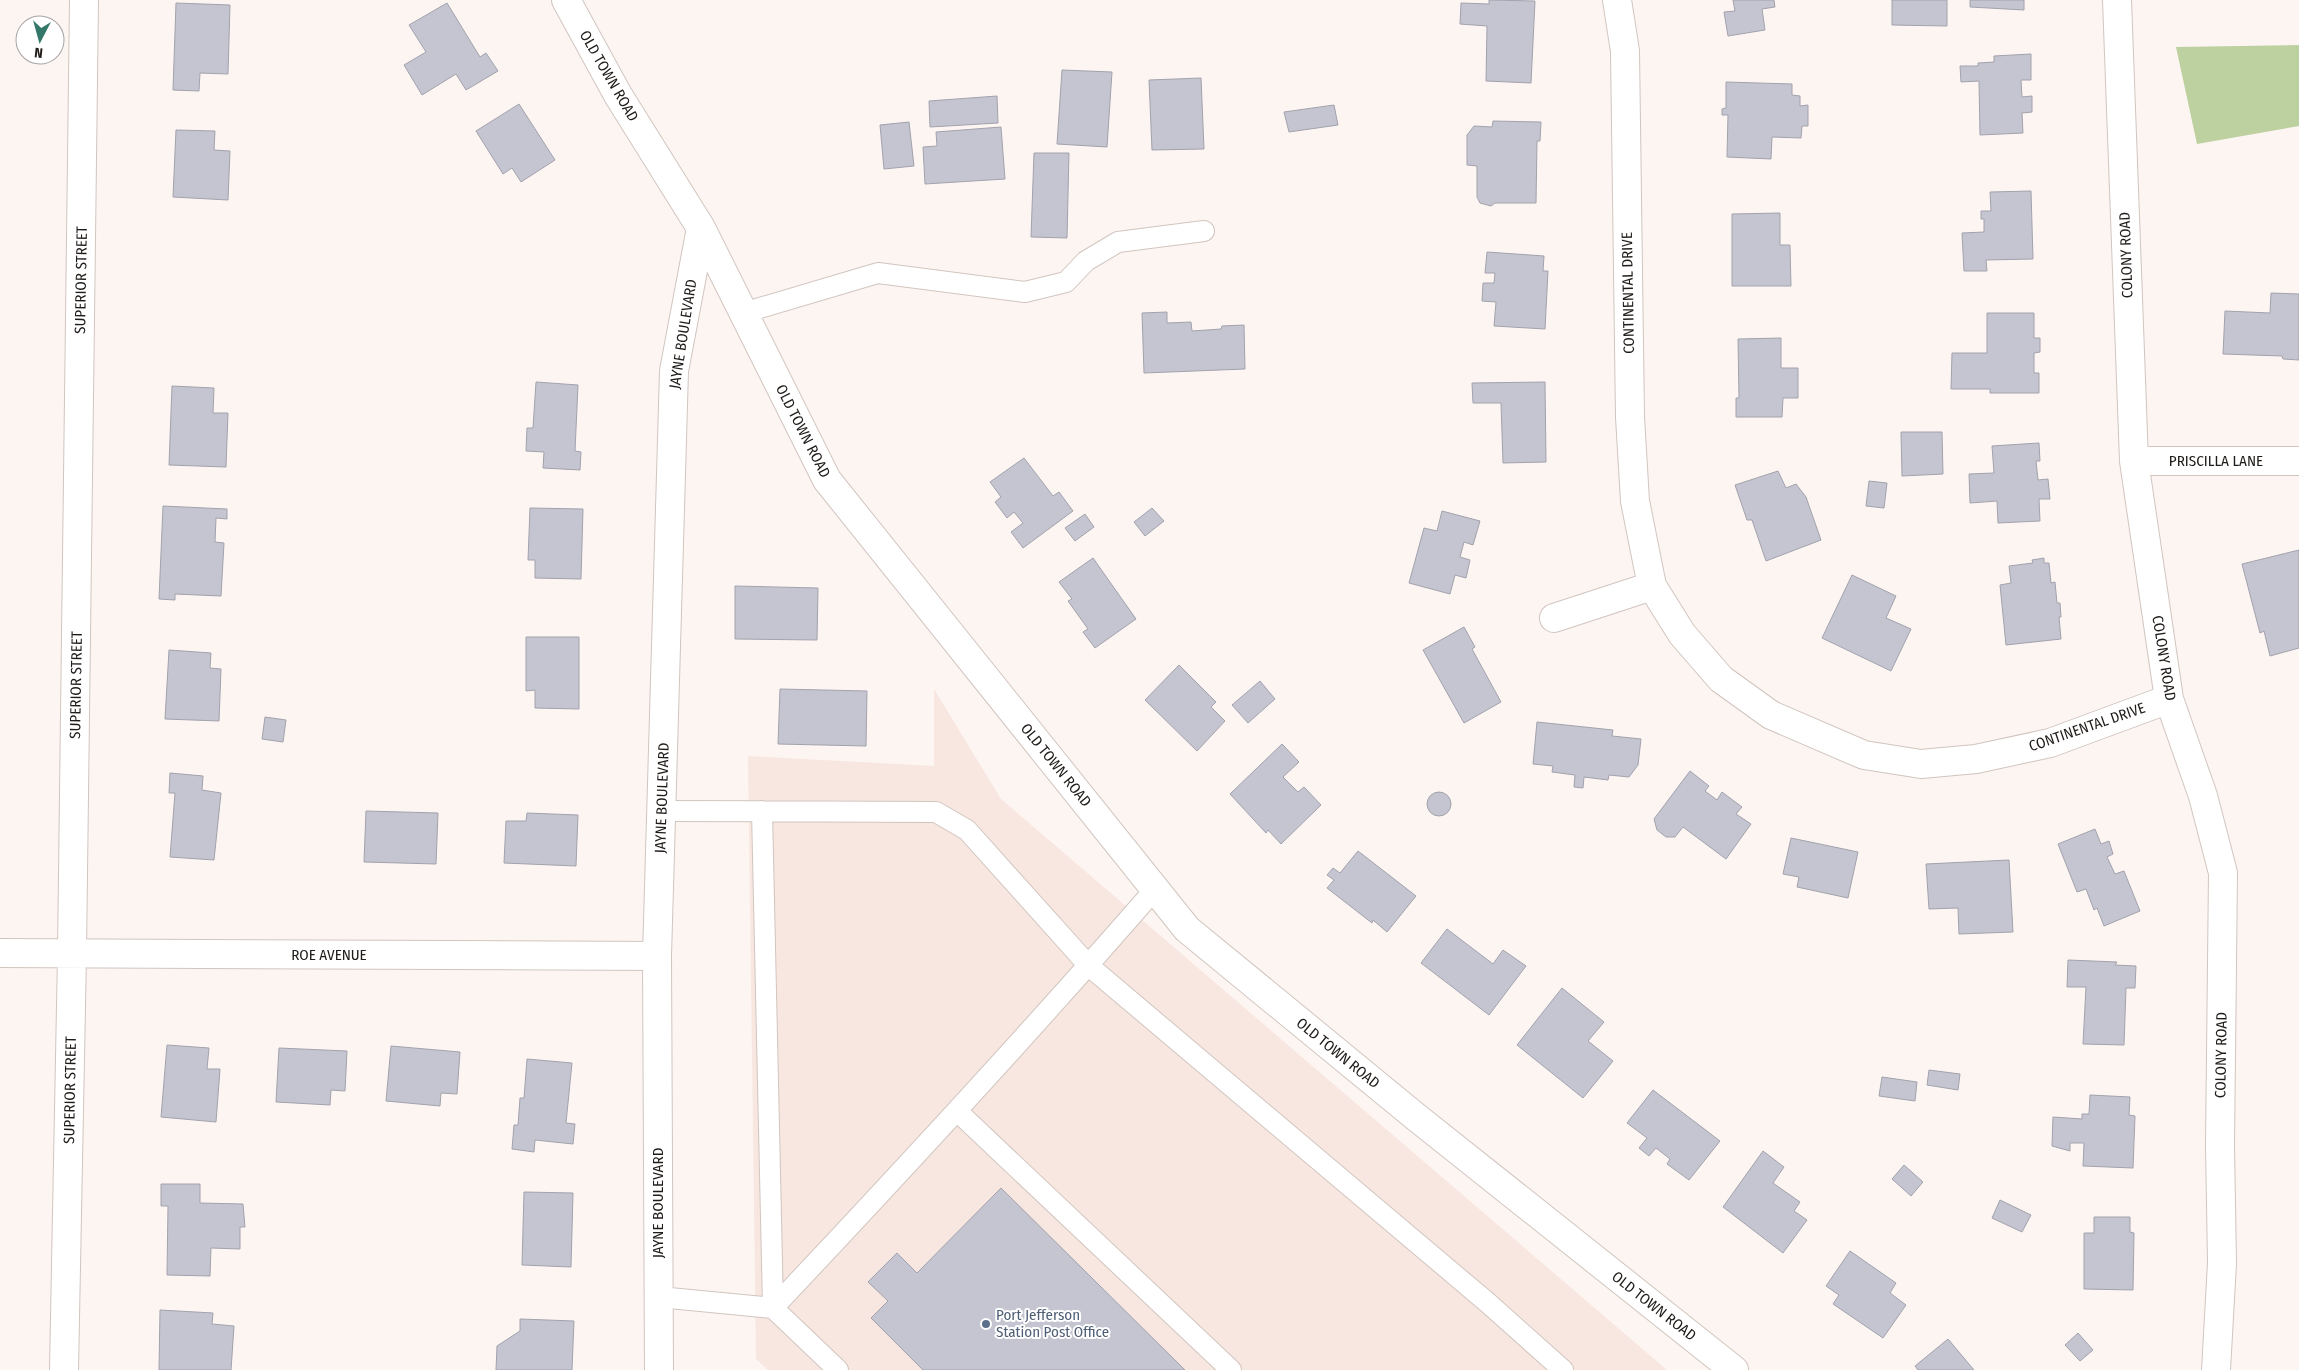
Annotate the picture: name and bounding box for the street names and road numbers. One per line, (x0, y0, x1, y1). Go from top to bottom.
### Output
street label: OLD TOWN ROAD (576, 27, 642, 125)
street label: COLONY ROAD (2116, 212, 2136, 298)
street label: SUPERIOR STREET (71, 226, 91, 334)
street label: CONTINENTAL DRIVE (1618, 232, 1638, 354)
street label: JAYNE BOULEVARD (665, 278, 701, 390)
street label: OLD TOWN ROAD (772, 382, 834, 480)
street label: PRISCILLA LANE (2169, 452, 2263, 470)
street label: COLONY ROAD (2148, 614, 2180, 702)
street label: SUPERIOR STREET (66, 631, 86, 739)
street label: CONTINENTAL DRIVE (2027, 699, 2147, 755)
street label: OLD TOWN ROAD (1017, 720, 1095, 810)
street label: JAYNE BOULEVARD (651, 742, 673, 854)
street label: ROE AVENUE (291, 946, 367, 964)
street label: COLONY ROAD (2211, 1012, 2231, 1098)
street label: OLD TOWN ROAD (1293, 1014, 1383, 1092)
street label: SUPERIOR STREET (60, 1036, 80, 1144)
street label: JAYNE BOULEVARD (649, 1148, 667, 1258)
street label: OLD TOWN ROAD (1608, 1268, 1700, 1344)

